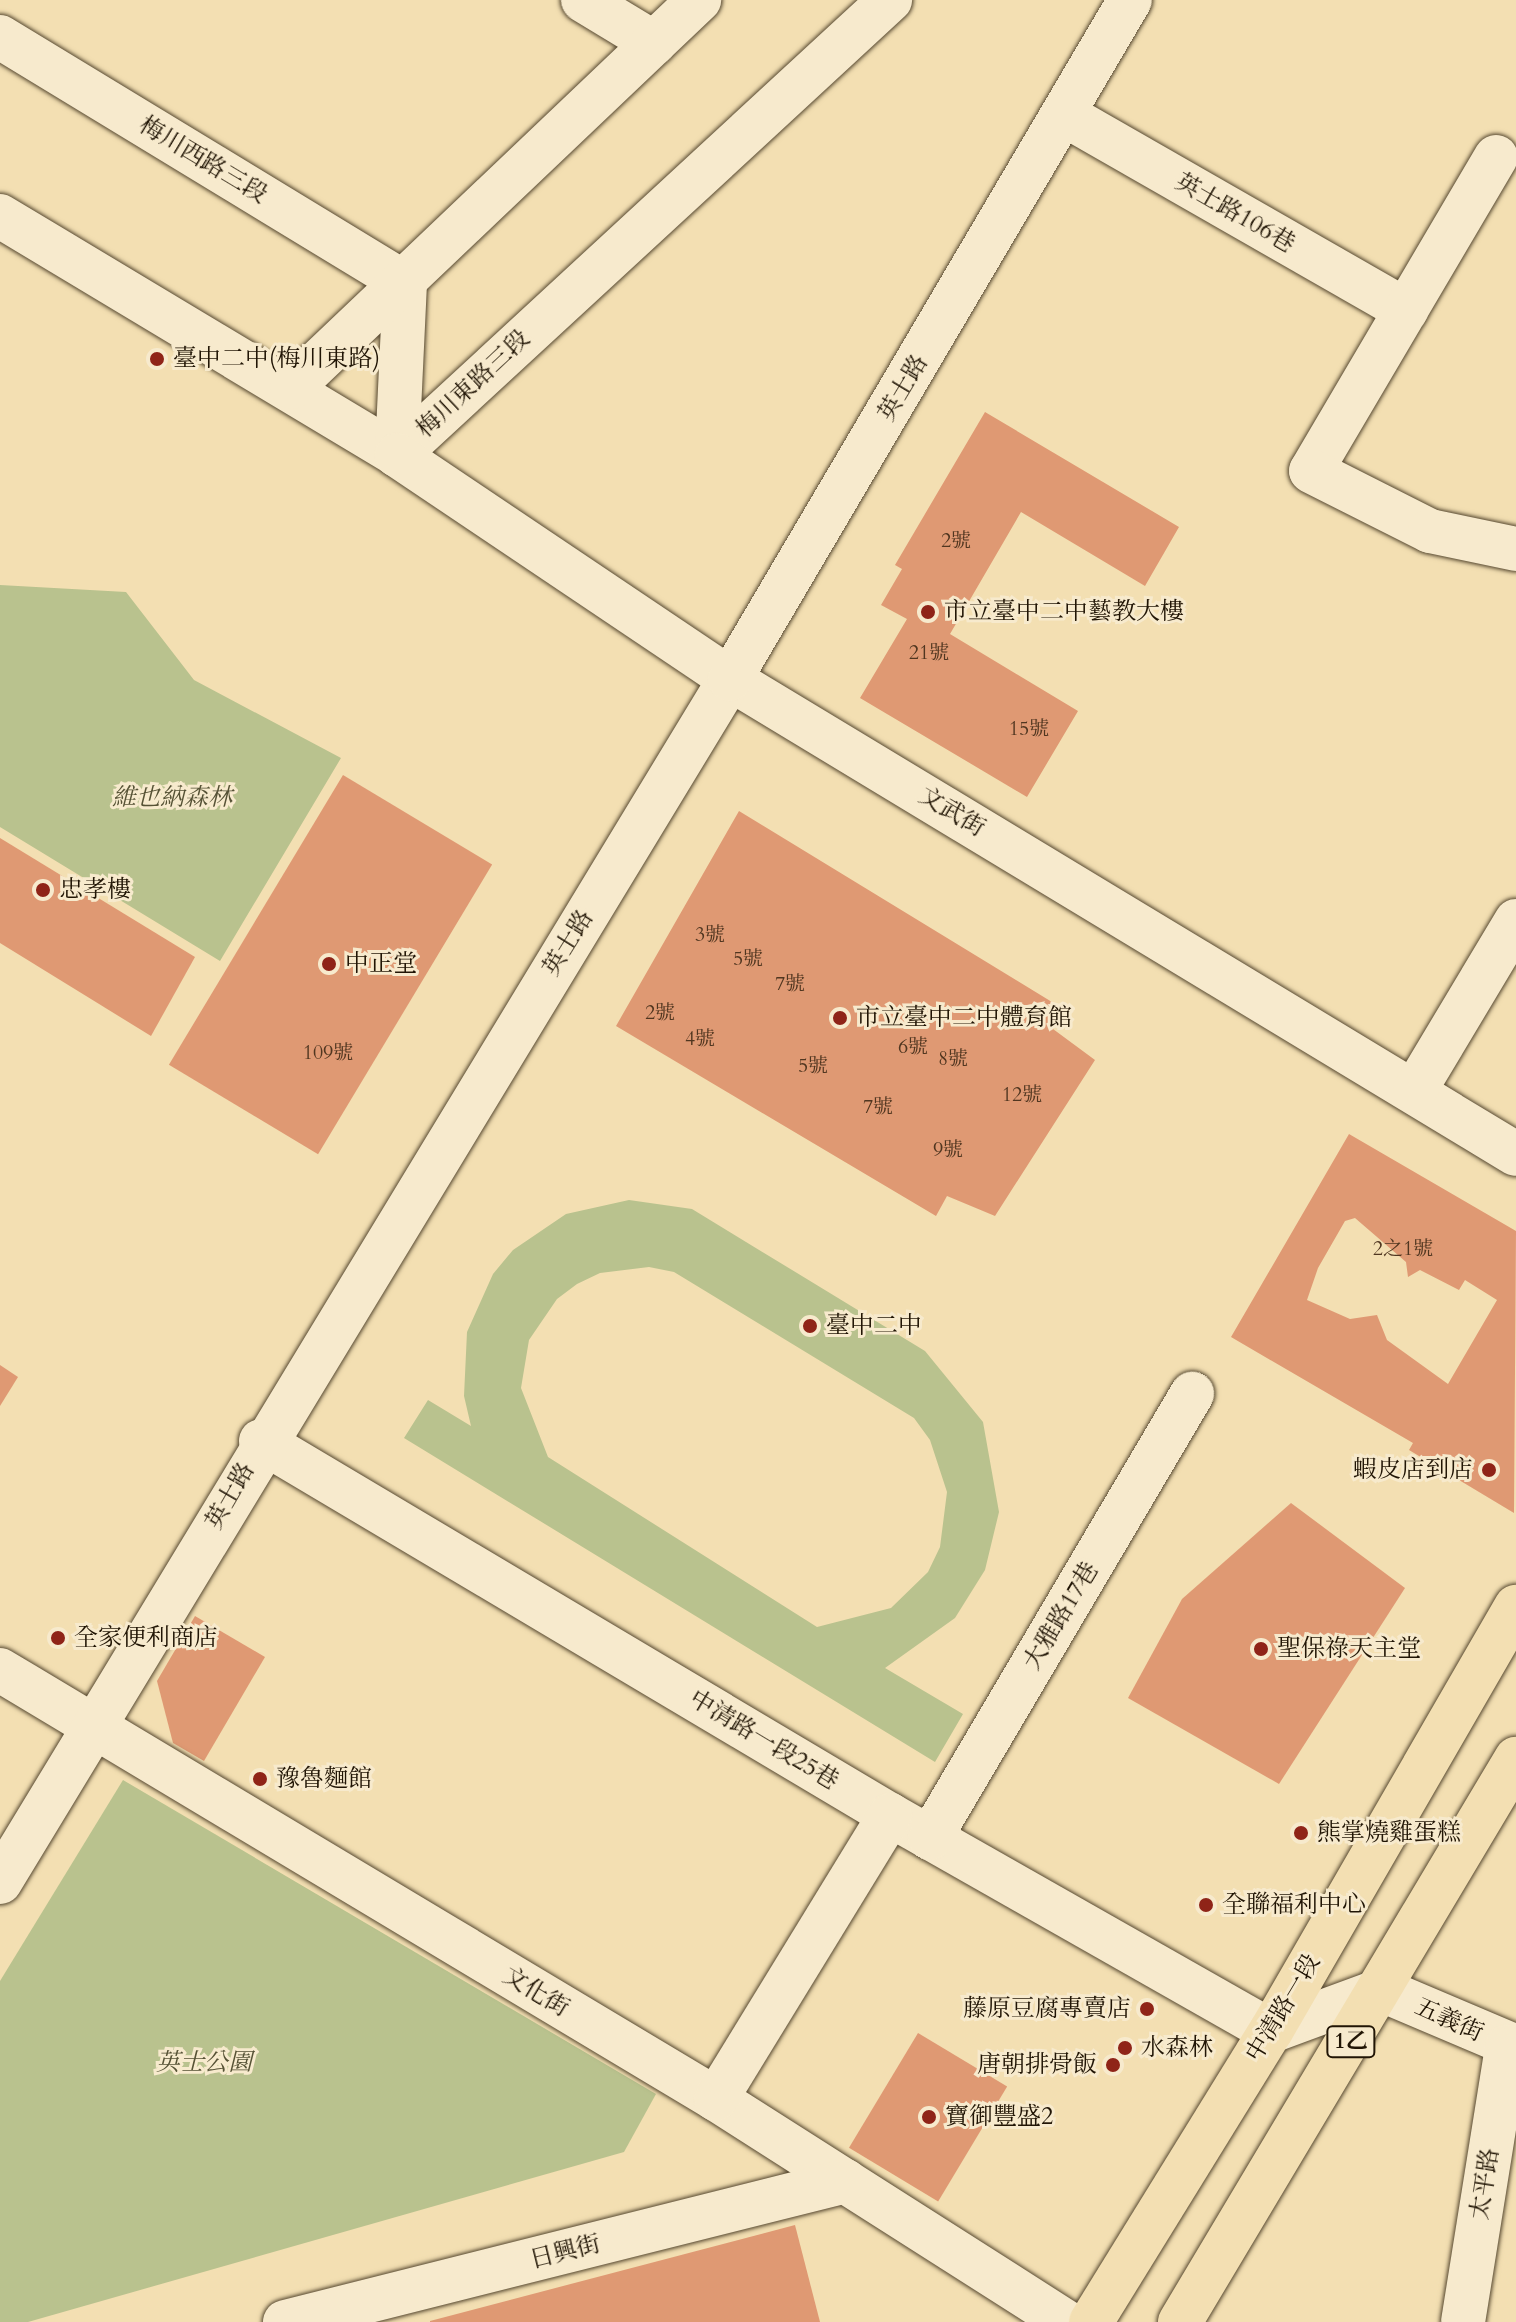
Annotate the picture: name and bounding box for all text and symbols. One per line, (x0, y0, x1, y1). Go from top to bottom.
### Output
street label: 梅川西路三段 (134, 111, 272, 209)
street label: 英士路106巷 (1170, 167, 1300, 259)
street label: 梅川東路三段 (411, 324, 535, 444)
place label: 臺中二中(梅川東路) (173, 345, 380, 373)
marker: 臺中二中(梅川東路) (148, 350, 166, 368)
street label: 英士路 (872, 350, 934, 426)
house number: 2號 (941, 528, 971, 552)
place label: 市立臺中二中藝教大樓 (944, 598, 1184, 626)
marker: 市立臺中二中藝教大樓 (919, 603, 937, 621)
house number: 21號 (909, 640, 949, 664)
house number: 15號 (1009, 716, 1049, 740)
street label: 文武街 (914, 781, 990, 843)
park label: 維也納森林 (112, 784, 232, 812)
place label: 忠孝樓 (59, 876, 131, 904)
marker: 忠孝樓 (34, 881, 52, 899)
street label: 英士路 (537, 905, 599, 981)
house number: 3號 (695, 922, 725, 946)
house number: 5號 (733, 946, 763, 970)
place label: 中正堂 (345, 950, 417, 978)
marker: 中正堂 (320, 955, 338, 973)
house number: 7號 (775, 971, 805, 995)
house number: 2號 (645, 1000, 675, 1024)
place label: 市立臺中二中體育館 (856, 1004, 1072, 1032)
marker: 市立臺中二中體育館 (831, 1009, 849, 1027)
house number: 4號 (685, 1026, 715, 1050)
house number: 6號 (898, 1034, 928, 1058)
house number: 109號 (303, 1040, 353, 1064)
house number: 8號 (938, 1046, 968, 1070)
house number: 5號 (798, 1053, 828, 1077)
house number: 12號 (1002, 1082, 1042, 1106)
house number: 7號 (863, 1094, 893, 1118)
house number: 9號 (933, 1137, 963, 1161)
house number: 2之1號 (1373, 1236, 1433, 1260)
place label: 臺中二中 (826, 1312, 922, 1340)
marker: 臺中二中 (801, 1317, 819, 1335)
place label: 蝦皮店到店 (1353, 1456, 1473, 1484)
street label: 英士路 (200, 1458, 260, 1534)
marker: 蝦皮店到店 (1480, 1461, 1498, 1479)
street label: 大雅路17巷 (1018, 1557, 1104, 1675)
place label: 全家便利商店 (74, 1624, 218, 1652)
marker: 全家便利商店 (49, 1629, 67, 1647)
place label: 聖保祿天主堂 (1277, 1635, 1421, 1663)
marker: 聖保祿天主堂 (1252, 1640, 1270, 1658)
street label: 中清路一段25巷 (684, 1684, 844, 1796)
place label: 豫魯麵館 (276, 1765, 372, 1793)
marker: 豫魯麵館 (251, 1770, 269, 1788)
place label: 熊掌燒雞蛋糕 (1317, 1819, 1461, 1847)
marker: 熊掌燒雞蛋糕 (1292, 1824, 1310, 1842)
place label: 全聯福利中心 (1222, 1891, 1366, 1919)
marker: 全聯福利中心 (1197, 1896, 1215, 1914)
street label: 中清路一段 (1240, 1949, 1326, 2067)
street label: 文化街 (498, 1961, 574, 2023)
street label: 五義街 (1410, 1992, 1488, 2048)
place label: 藤原豆腐專賣店 (963, 1995, 1131, 2023)
marker: 藤原豆腐專賣店 (1138, 2000, 1156, 2018)
road number: 1乙 (1325, 2024, 1377, 2060)
place label: 水森林 (1141, 2034, 1213, 2062)
marker: 水森林 (1116, 2039, 1134, 2057)
park label: 英士公園 (156, 2049, 252, 2077)
place label: 唐朝排骨飯 (977, 2051, 1097, 2079)
marker: 唐朝排骨飯 (1104, 2056, 1122, 2074)
place label: 寶御豐盛2 (945, 2103, 1053, 2131)
marker: 寶御豐盛2 (920, 2108, 938, 2126)
street label: 太平路 (1465, 2146, 1505, 2222)
street label: 日興街 (527, 2229, 603, 2275)

